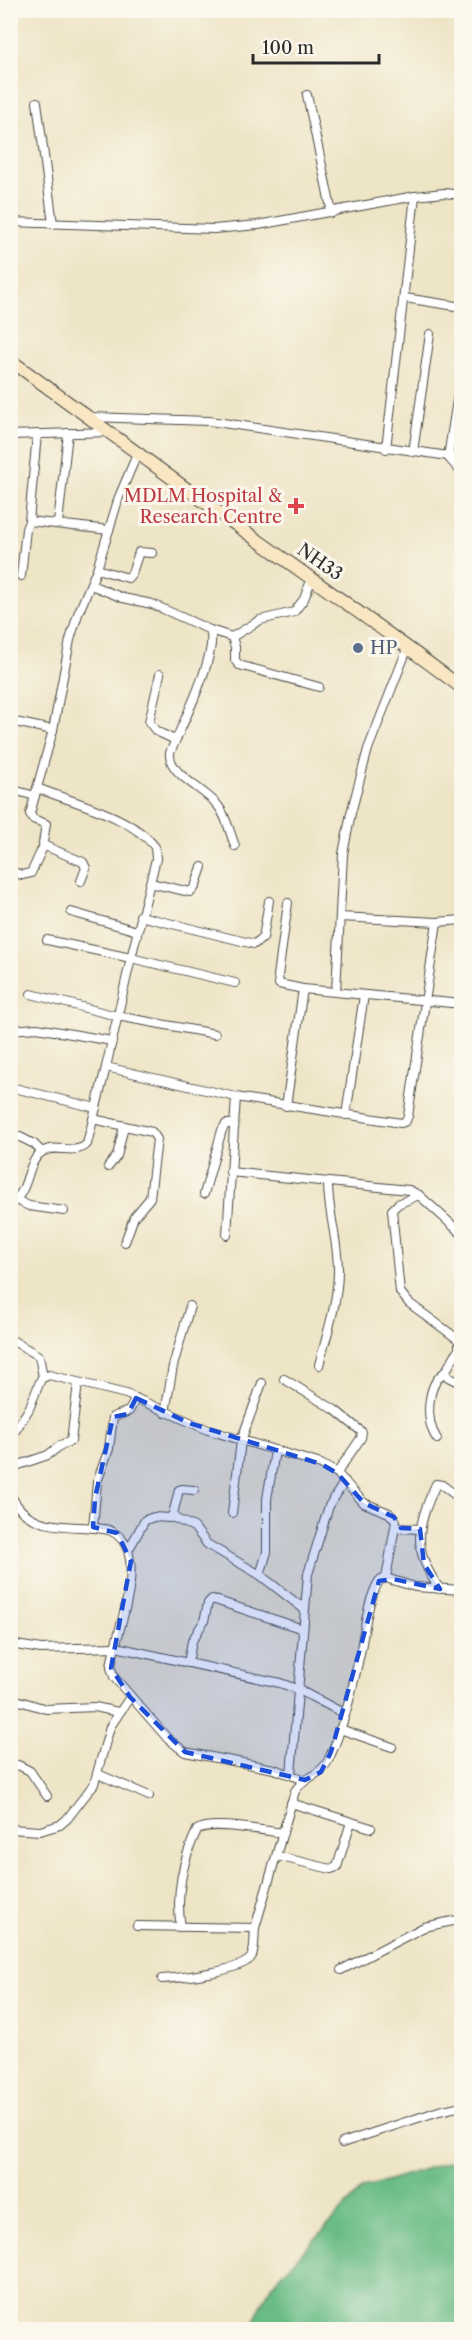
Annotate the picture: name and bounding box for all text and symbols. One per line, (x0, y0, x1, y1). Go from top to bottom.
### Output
scale bar (253, 27, 379, 65)
text: 100 m (262, 37, 314, 59)
place label: MDLM Hospital & Research Centre (124, 485, 282, 528)
marker: MDLM Hospital & Research Centre (287, 497, 305, 515)
street label: NH33 (293, 539, 347, 585)
place label: HP (370, 637, 397, 659)
marker: HP (351, 641, 365, 655)

